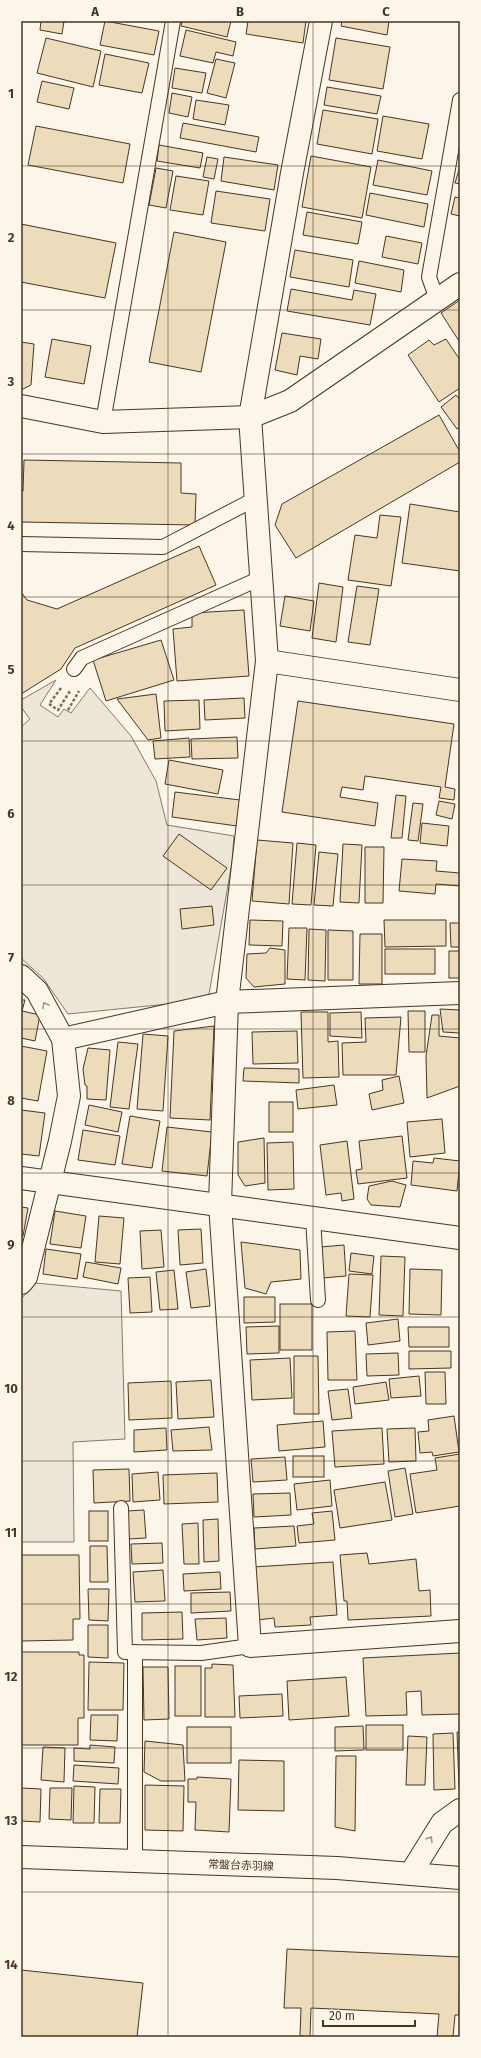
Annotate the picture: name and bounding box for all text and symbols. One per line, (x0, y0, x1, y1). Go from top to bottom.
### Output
text: A (90, 4, 99, 19)
text: B (236, 4, 244, 19)
text: C (382, 4, 390, 19)
text: 1 (8, 86, 14, 101)
text: 2 (8, 230, 15, 245)
text: 3 (7, 374, 15, 389)
text: 4 (7, 518, 15, 533)
text: 5 (8, 662, 15, 677)
text: 6 (7, 806, 15, 821)
text: 7 (8, 950, 14, 965)
one-way arrow (42, 1002, 49, 1009)
text: 8 (7, 1093, 15, 1108)
text: 9 (7, 1237, 15, 1252)
text: 10 (4, 1381, 18, 1396)
text: 11 (5, 1525, 17, 1540)
text: 12 (5, 1669, 18, 1684)
text: 13 (5, 1813, 18, 1828)
one-way arrow (426, 1836, 433, 1843)
street label: 常盤台赤羽線 (208, 1858, 274, 1873)
text: 14 (4, 1957, 18, 1972)
scale bar (323, 2002, 415, 2028)
text: 20 m (329, 2009, 355, 2023)

